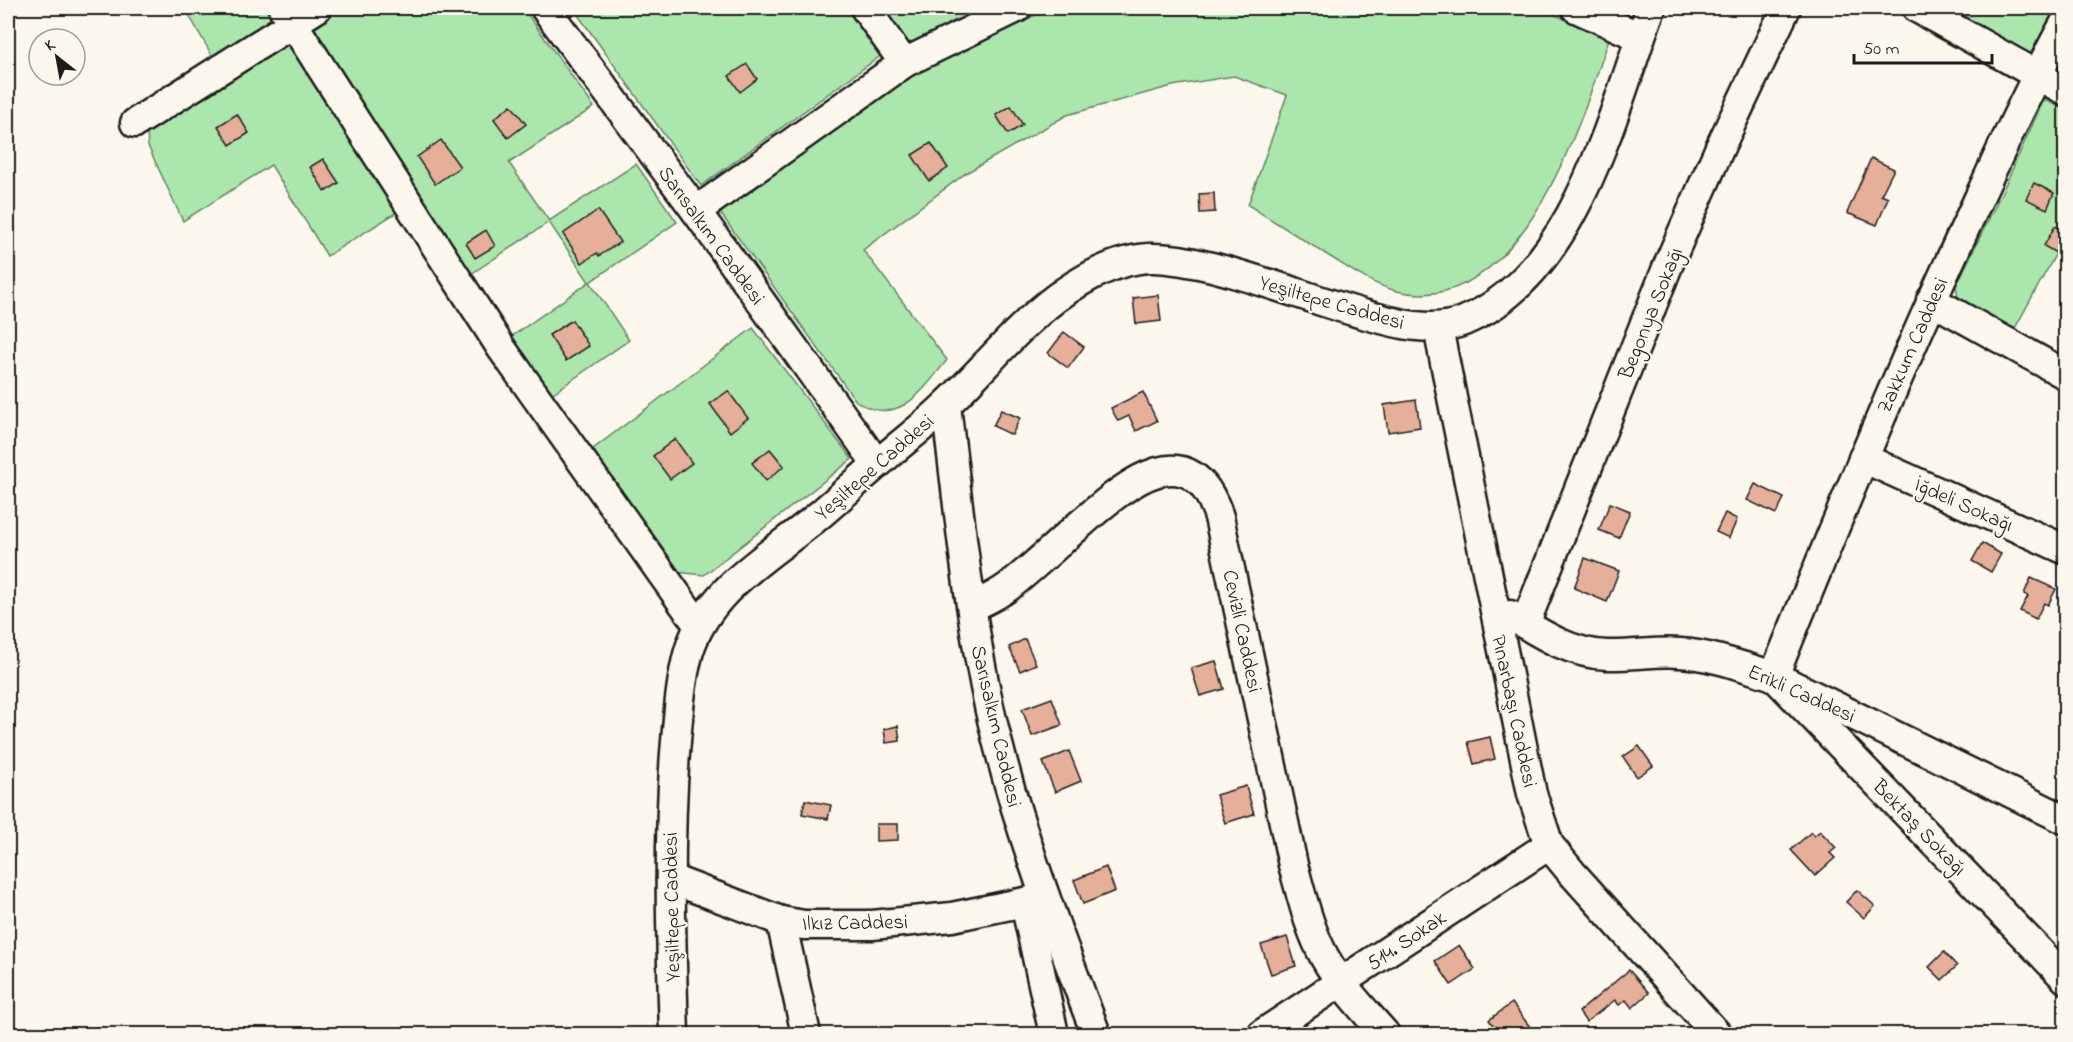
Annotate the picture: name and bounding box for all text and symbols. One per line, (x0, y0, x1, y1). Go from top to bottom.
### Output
north arrow (27, 27, 87, 87)
scale bar (1854, 27, 1992, 65)
text: K (41, 33, 61, 58)
text: 50 m (1863, 37, 1900, 63)
street label: Sarısalkım Caddesi (650, 160, 771, 312)
street label: Begonya Sokağı (1611, 243, 1694, 386)
street label: Yeşiltepe Caddesi (1255, 269, 1408, 339)
street label: Zakkum Caddesi (1871, 273, 1957, 418)
street label: Yeşiltepe Caddesi (809, 408, 942, 529)
street label: İğdeli Sokağı (1908, 471, 2018, 543)
street label: Cevizli Caddesi (1213, 567, 1269, 695)
street label: Pınarbaşı Caddesi (1482, 632, 1544, 791)
street label: Sarısalkım Caddesi (962, 642, 1028, 810)
street label: Erikli Caddesi (1742, 658, 1860, 732)
street label: Bektaş Sokağı (1862, 772, 1973, 885)
street label: Yeşiltepe Caddesi (657, 832, 689, 982)
street label: 514. Sokak (1361, 904, 1454, 979)
street label: Ilkız Caddesi (802, 908, 908, 940)

